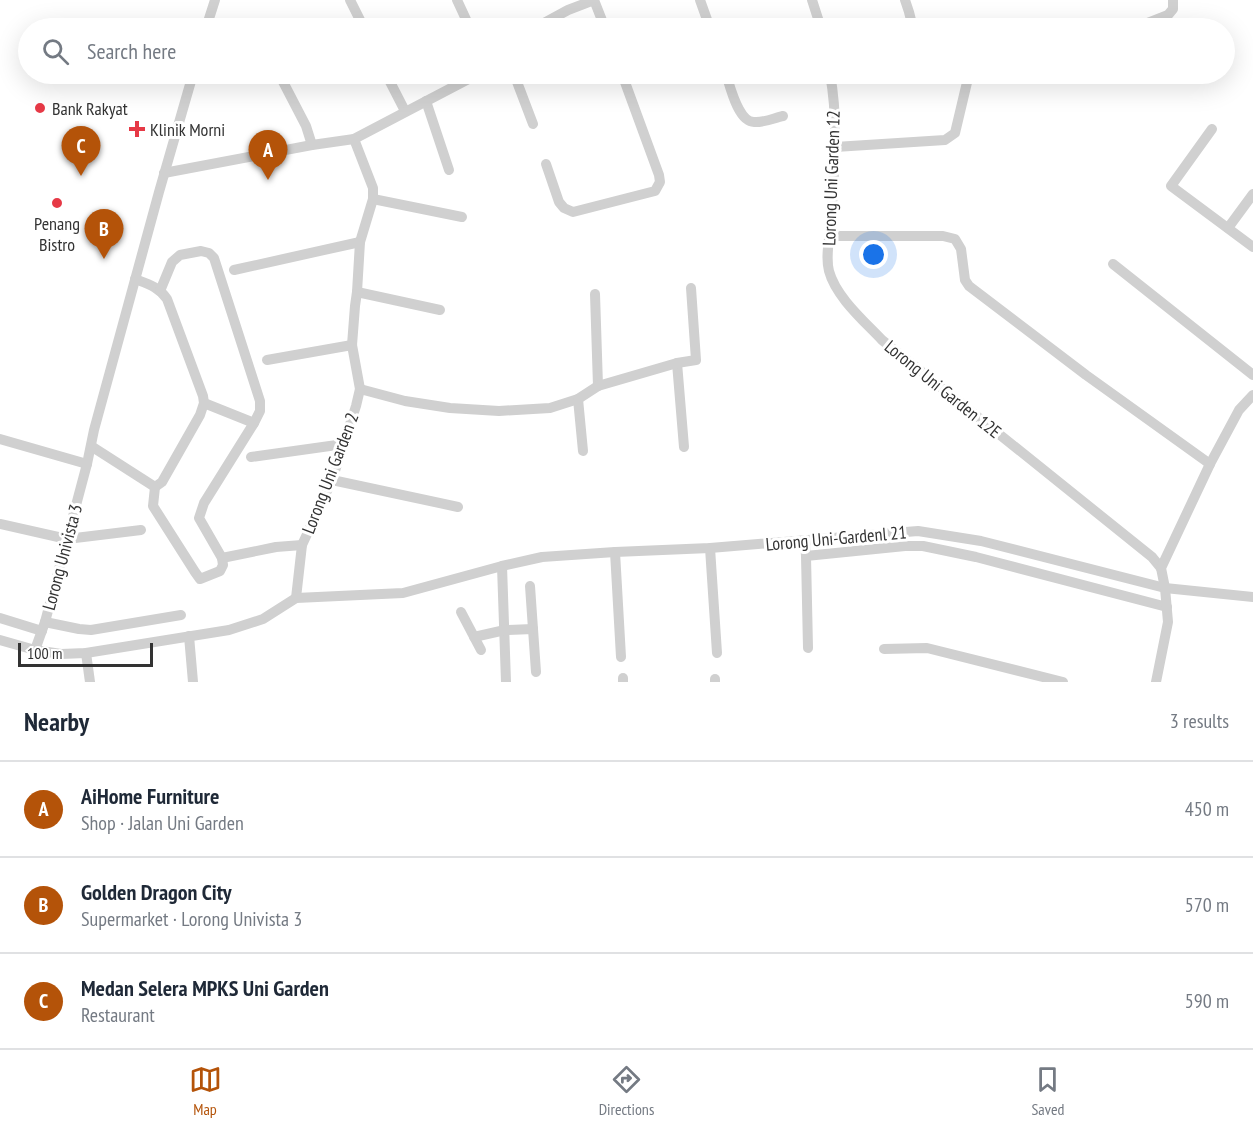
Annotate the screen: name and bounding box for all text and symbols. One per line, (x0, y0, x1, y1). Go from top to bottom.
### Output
search box (18, 18, 1235, 84)
icon: search (39, 35, 72, 68)
text: Search here (87, 37, 176, 65)
place label: Bank Rakyat (52, 97, 128, 120)
marker: Bank Rakyat (33, 101, 47, 115)
street label: Lorong Uni Garden 12 (817, 110, 845, 246)
place label: Klinik Morni (150, 118, 225, 141)
marker: Klinik Morni (128, 120, 146, 138)
pin: C (62, 126, 100, 176)
pin: A (248, 130, 288, 180)
marker: Penang Bistro (50, 196, 64, 210)
pin: B (84, 210, 124, 259)
place label: Penang Bistro (34, 212, 80, 256)
your location (859, 240, 888, 269)
street label: Lorong Uni Garden 12E (880, 335, 1006, 443)
street label: Lorong Uni Garden 2 (296, 409, 364, 537)
street label: Lorong Univista 3 (37, 501, 87, 613)
street label: Lorong Uni-Gardenl 21 (765, 520, 907, 556)
scale bar (18, 640, 153, 668)
text: 100 m (27, 643, 62, 663)
text: Nearby (24, 705, 89, 738)
text: 3 results (1170, 708, 1229, 734)
text: AiHome Furniture (81, 782, 219, 810)
text: A (38, 796, 49, 822)
text: 450 m (1185, 796, 1229, 822)
text: Shop · Jalan Uni Garden (81, 810, 244, 836)
text: Golden Dragon City (81, 878, 231, 906)
text: B (39, 892, 48, 918)
text: 570 m (1185, 892, 1229, 918)
text: Supermarket · Lorong Univista 3 (81, 906, 302, 932)
text: Medan Selera MPKS Uni Garden (81, 974, 329, 1002)
text: C (39, 988, 48, 1014)
text: 590 m (1185, 988, 1229, 1014)
text: Restaurant (81, 1002, 155, 1028)
tab: Map (189, 1063, 222, 1119)
tab: Directions (599, 1063, 654, 1119)
tab: Saved (1031, 1063, 1064, 1119)

